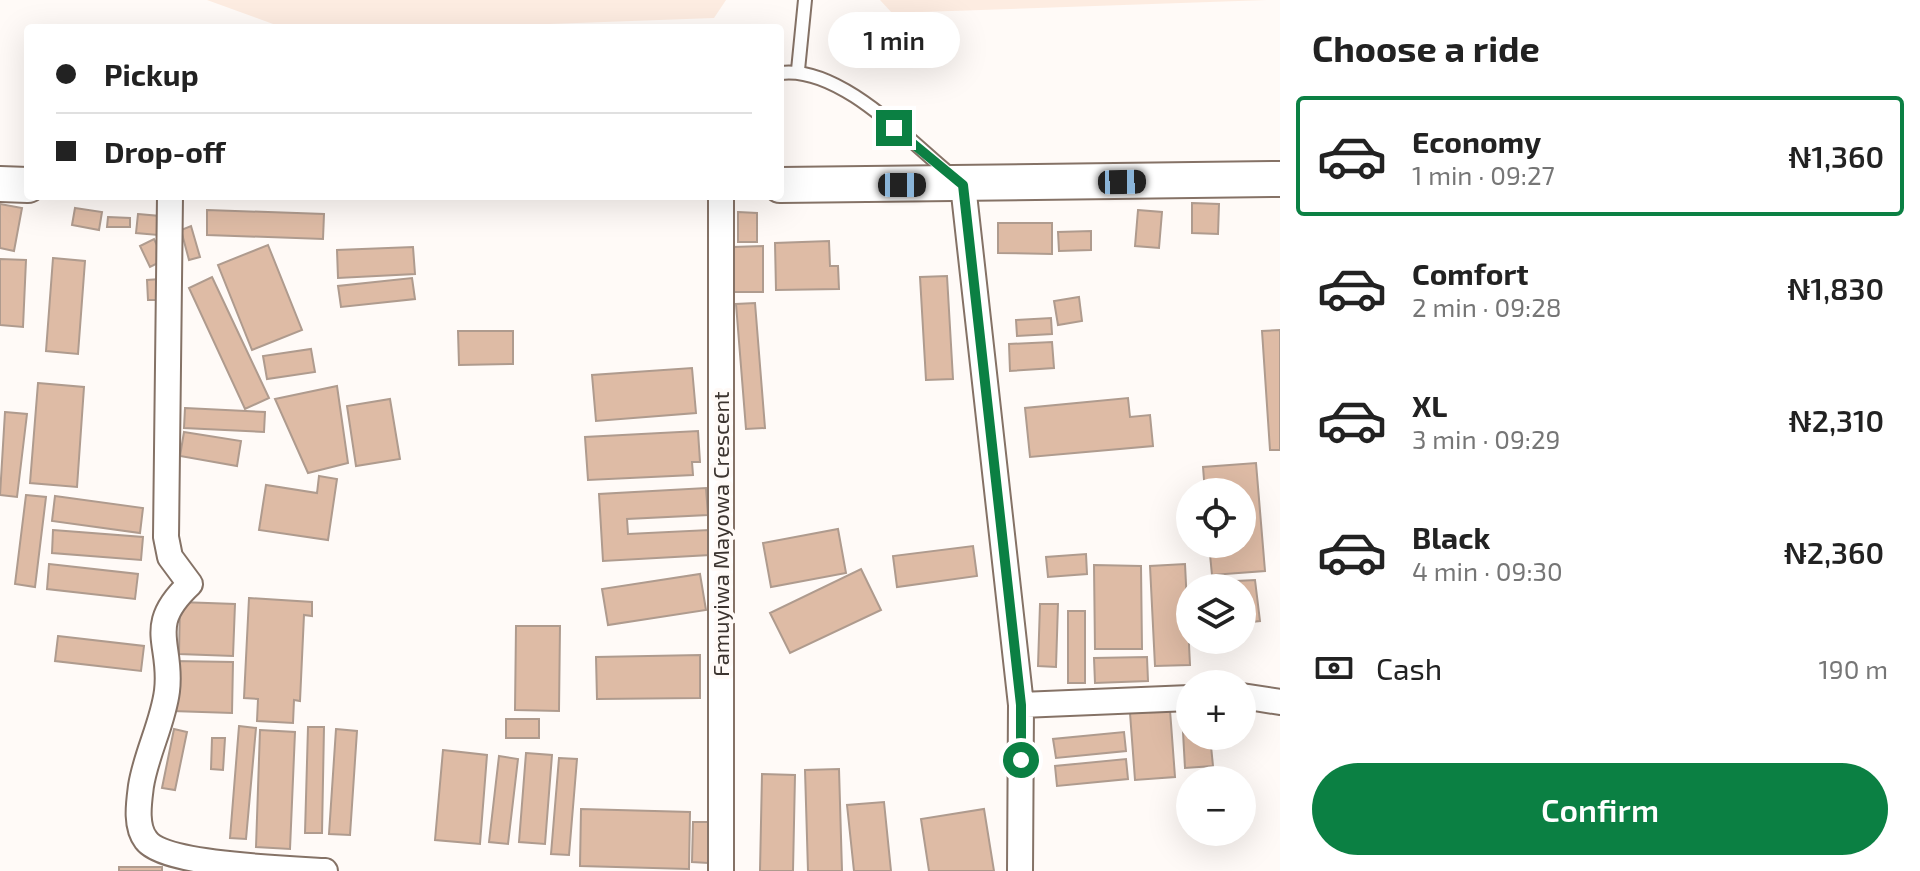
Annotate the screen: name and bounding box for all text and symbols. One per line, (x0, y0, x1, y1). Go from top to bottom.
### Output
callout: 1 min (828, 12, 960, 68)
text: 1 min (863, 24, 925, 55)
text: Choose a ride (1312, 26, 1540, 69)
text: Pickup (104, 56, 199, 92)
route end (876, 110, 912, 146)
icon: car (1316, 120, 1388, 192)
text: Economy (1412, 123, 1541, 159)
text: Drop-off (104, 133, 226, 169)
text: ₦1,360 (1788, 138, 1884, 174)
text: 1 min · 09:27 (1412, 159, 1555, 190)
car (1098, 170, 1146, 194)
car (878, 173, 926, 197)
icon: car (1316, 252, 1388, 324)
text: Comfort (1412, 255, 1529, 291)
text: ₦1,830 (1787, 270, 1884, 306)
text: 2 min · 09:28 (1412, 291, 1562, 322)
icon: car (1316, 384, 1388, 456)
text: XL (1412, 387, 1447, 423)
street label: Famuyiwa Mayowa Crescent (707, 391, 733, 677)
text: ₦2,310 (1789, 402, 1884, 438)
text: 3 min · 09:29 (1412, 423, 1561, 454)
map controls (1176, 478, 1256, 846)
button: locate (1176, 478, 1256, 558)
icon: car (1316, 516, 1388, 588)
text: Black (1412, 519, 1490, 555)
text: ₦2,360 (1784, 534, 1884, 570)
text: 4 min · 09:30 (1412, 555, 1563, 586)
button: layers (1176, 574, 1256, 654)
icon: cash (1312, 646, 1356, 690)
text: Cash (1376, 650, 1442, 686)
text: 190 m (1819, 653, 1888, 684)
button: + (1176, 670, 1256, 750)
route start (1003, 742, 1039, 778)
button: Confirm (1312, 763, 1888, 855)
button: − (1176, 766, 1256, 846)

